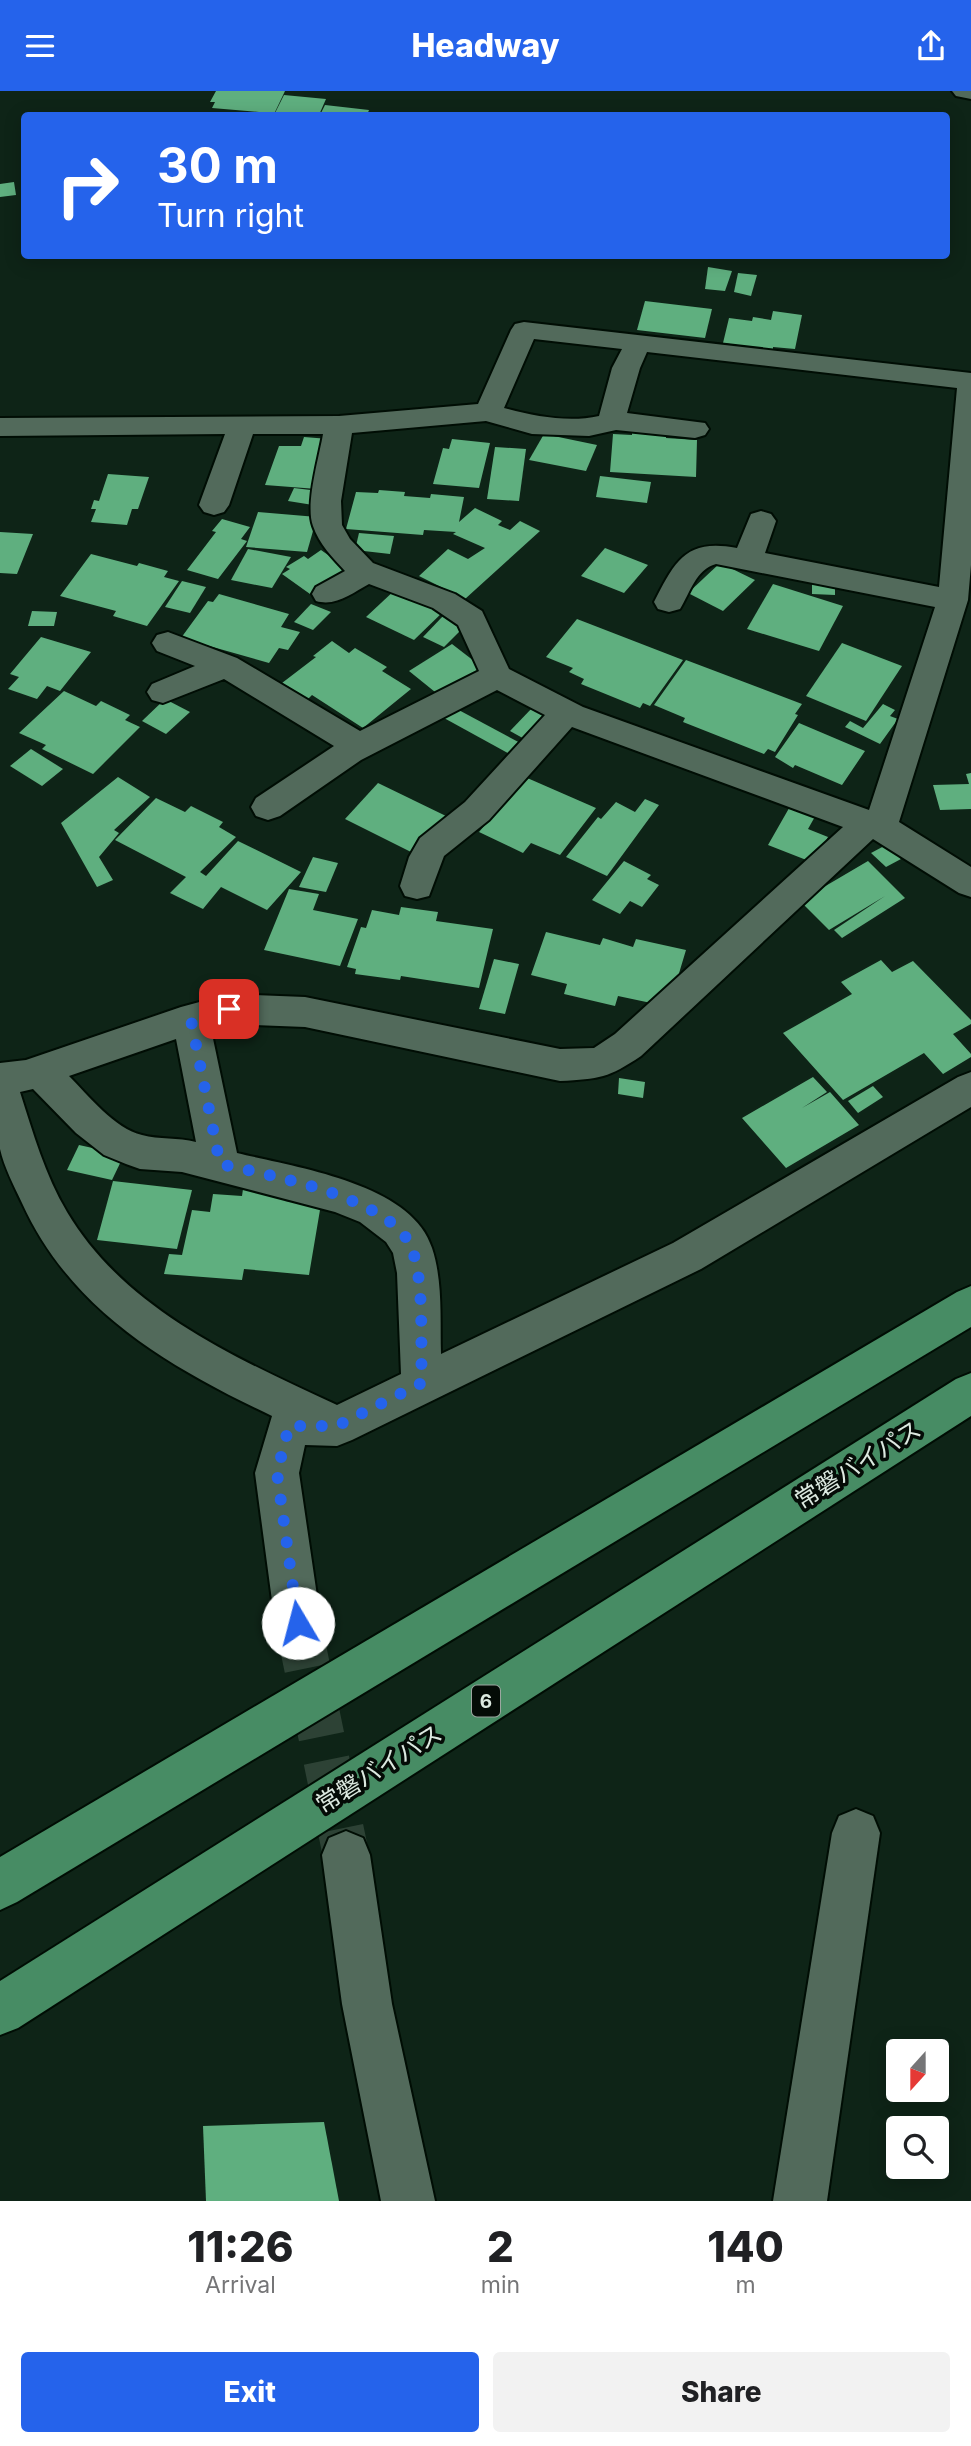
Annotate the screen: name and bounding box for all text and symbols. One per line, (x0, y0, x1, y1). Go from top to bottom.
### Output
text: Headway (411, 26, 560, 65)
icon: menu (21, 27, 59, 65)
icon: share (912, 27, 950, 65)
text: 30 m (157, 136, 278, 195)
icon: right (42, 140, 133, 231)
text: Turn right (157, 196, 304, 235)
pin (199, 979, 259, 1039)
icon: arrive (210, 990, 248, 1028)
street label: 常磐バイパス (789, 1414, 926, 1515)
position arrow (261, 1586, 335, 1660)
road number: 6 (472, 1685, 500, 1717)
street label: 常磐バイパス (310, 1718, 447, 1819)
north arrow (886, 2039, 948, 2102)
map controls (886, 2039, 949, 2179)
button: search (886, 2116, 949, 2179)
text: 11:26 (187, 2221, 294, 2272)
text: 2 (487, 2221, 514, 2272)
text: 140 (707, 2221, 784, 2272)
text: Arrival (205, 2271, 276, 2299)
text: min (481, 2271, 520, 2299)
text: m (735, 2271, 756, 2299)
button: Exit (21, 2352, 479, 2432)
button: Share (493, 2352, 950, 2432)

